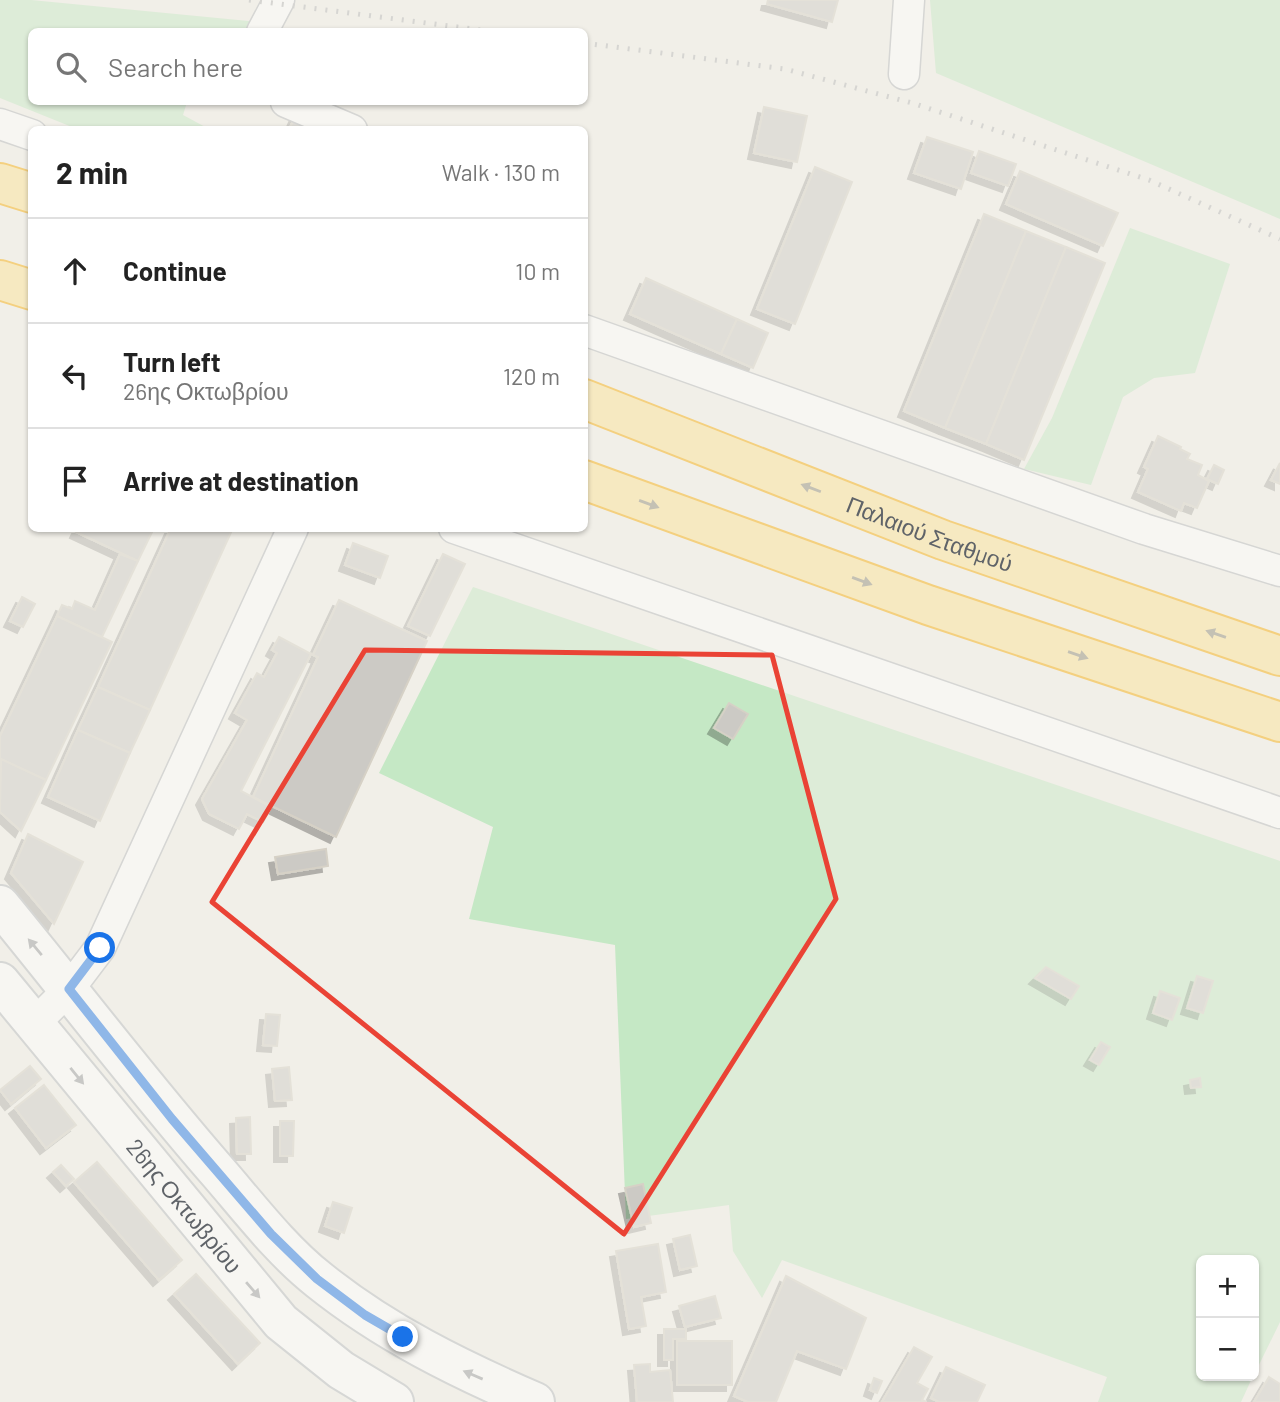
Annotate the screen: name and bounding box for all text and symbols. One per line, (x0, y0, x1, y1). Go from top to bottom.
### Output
search box (28, 28, 588, 105)
icon: search (52, 48, 90, 86)
text: Search here (108, 51, 243, 82)
text: 2 min (56, 154, 128, 190)
text: Walk · 130 m (442, 158, 560, 186)
icon: ahead (56, 252, 94, 290)
text: Continue (123, 255, 227, 286)
text: 10 m (515, 257, 560, 285)
text: Turn left (123, 346, 221, 377)
icon: left (56, 357, 94, 395)
text: 120 m (503, 362, 560, 390)
text: 26ης Οκτωβρίου (123, 377, 289, 405)
icon: arrive (56, 462, 94, 500)
text: Arrive at destination (123, 465, 359, 496)
one-way arrow (801, 483, 822, 494)
street label: Παλαιού Σταθμού (843, 490, 1017, 577)
one-way arrow (638, 498, 659, 509)
one-way arrow (852, 576, 873, 587)
one-way arrow (1205, 628, 1226, 639)
one-way arrow (1067, 651, 1088, 661)
route start (84, 932, 115, 963)
one-way arrow (28, 939, 43, 956)
one-way arrow (69, 1068, 84, 1085)
street label: 26ης Οκτωβρίου (121, 1133, 248, 1278)
map controls (1196, 1255, 1259, 1381)
button: + (1196, 1255, 1259, 1318)
one-way arrow (245, 1281, 261, 1299)
button: − (1196, 1318, 1259, 1381)
route end (387, 1321, 418, 1352)
one-way arrow (463, 1369, 483, 1381)

